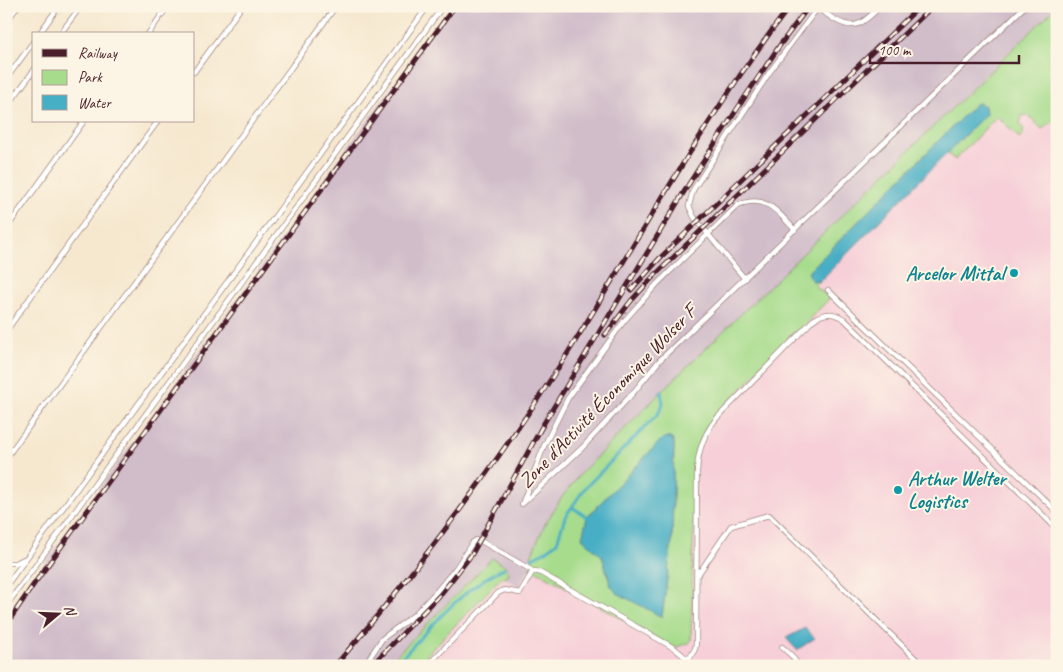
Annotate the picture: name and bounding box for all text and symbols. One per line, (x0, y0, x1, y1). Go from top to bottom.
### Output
legend (32, 32, 195, 122)
scale bar (870, 32, 1019, 64)
text: 100 m (878, 41, 912, 60)
text: Railway (78, 44, 119, 63)
text: Park (78, 68, 103, 87)
text: Water (78, 94, 112, 113)
place label: Arcelor Mittal (906, 261, 1008, 286)
marker: Arcelor Mittal (1008, 267, 1020, 279)
street label: Zone d'Activité Économique Wolser F (513, 297, 704, 493)
place label: Arthur Welter Logistics (908, 466, 1008, 514)
marker: Arthur Welter Logistics (892, 484, 904, 496)
north arrow (32, 590, 82, 640)
text: N (60, 603, 80, 619)

